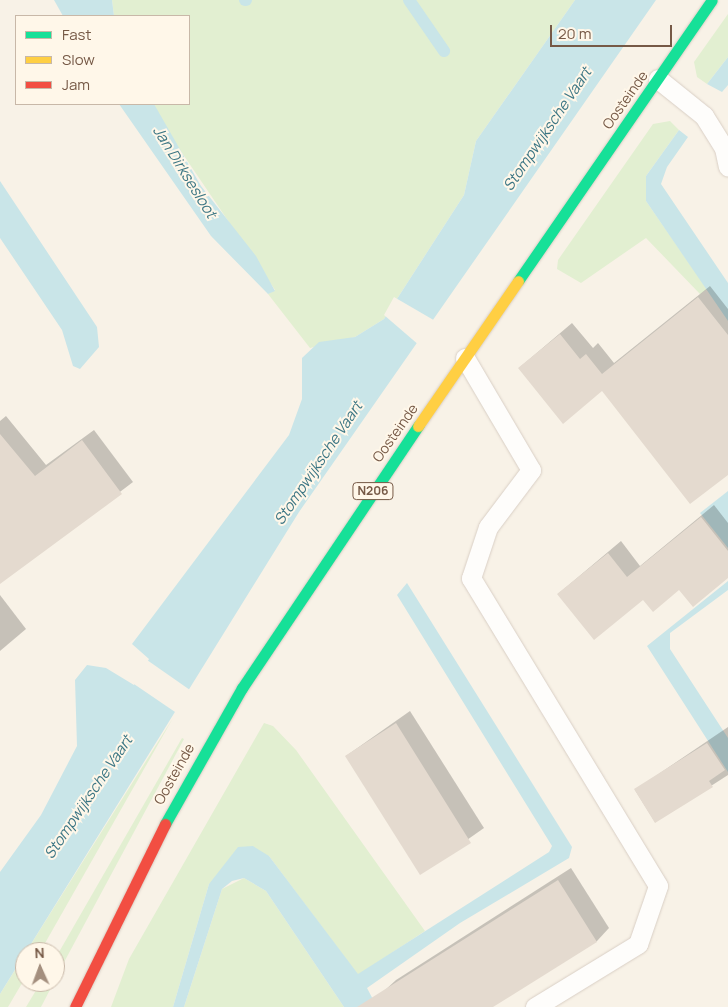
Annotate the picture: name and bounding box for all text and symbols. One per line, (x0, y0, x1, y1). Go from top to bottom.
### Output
legend (15, 15, 190, 105)
scale bar (553, 15, 676, 47)
text: 20 m (558, 23, 591, 44)
text: Fast (62, 24, 91, 45)
text: Slow (62, 49, 95, 70)
water label: Stompwijksche Vaart (499, 64, 595, 194)
street label: Oosteinde (599, 68, 651, 132)
text: Jam (62, 74, 90, 95)
water label: Jan Dirksesloot (149, 123, 221, 221)
water label: Stompwijksche Vaart (270, 398, 366, 528)
street label: Oosteinde (369, 401, 421, 465)
road number: N206 (352, 482, 394, 501)
water label: Stompwijksche Vaart (40, 732, 136, 862)
street label: Oosteinde (150, 741, 198, 807)
north arrow (15, 942, 65, 992)
text: N (34, 943, 45, 962)

